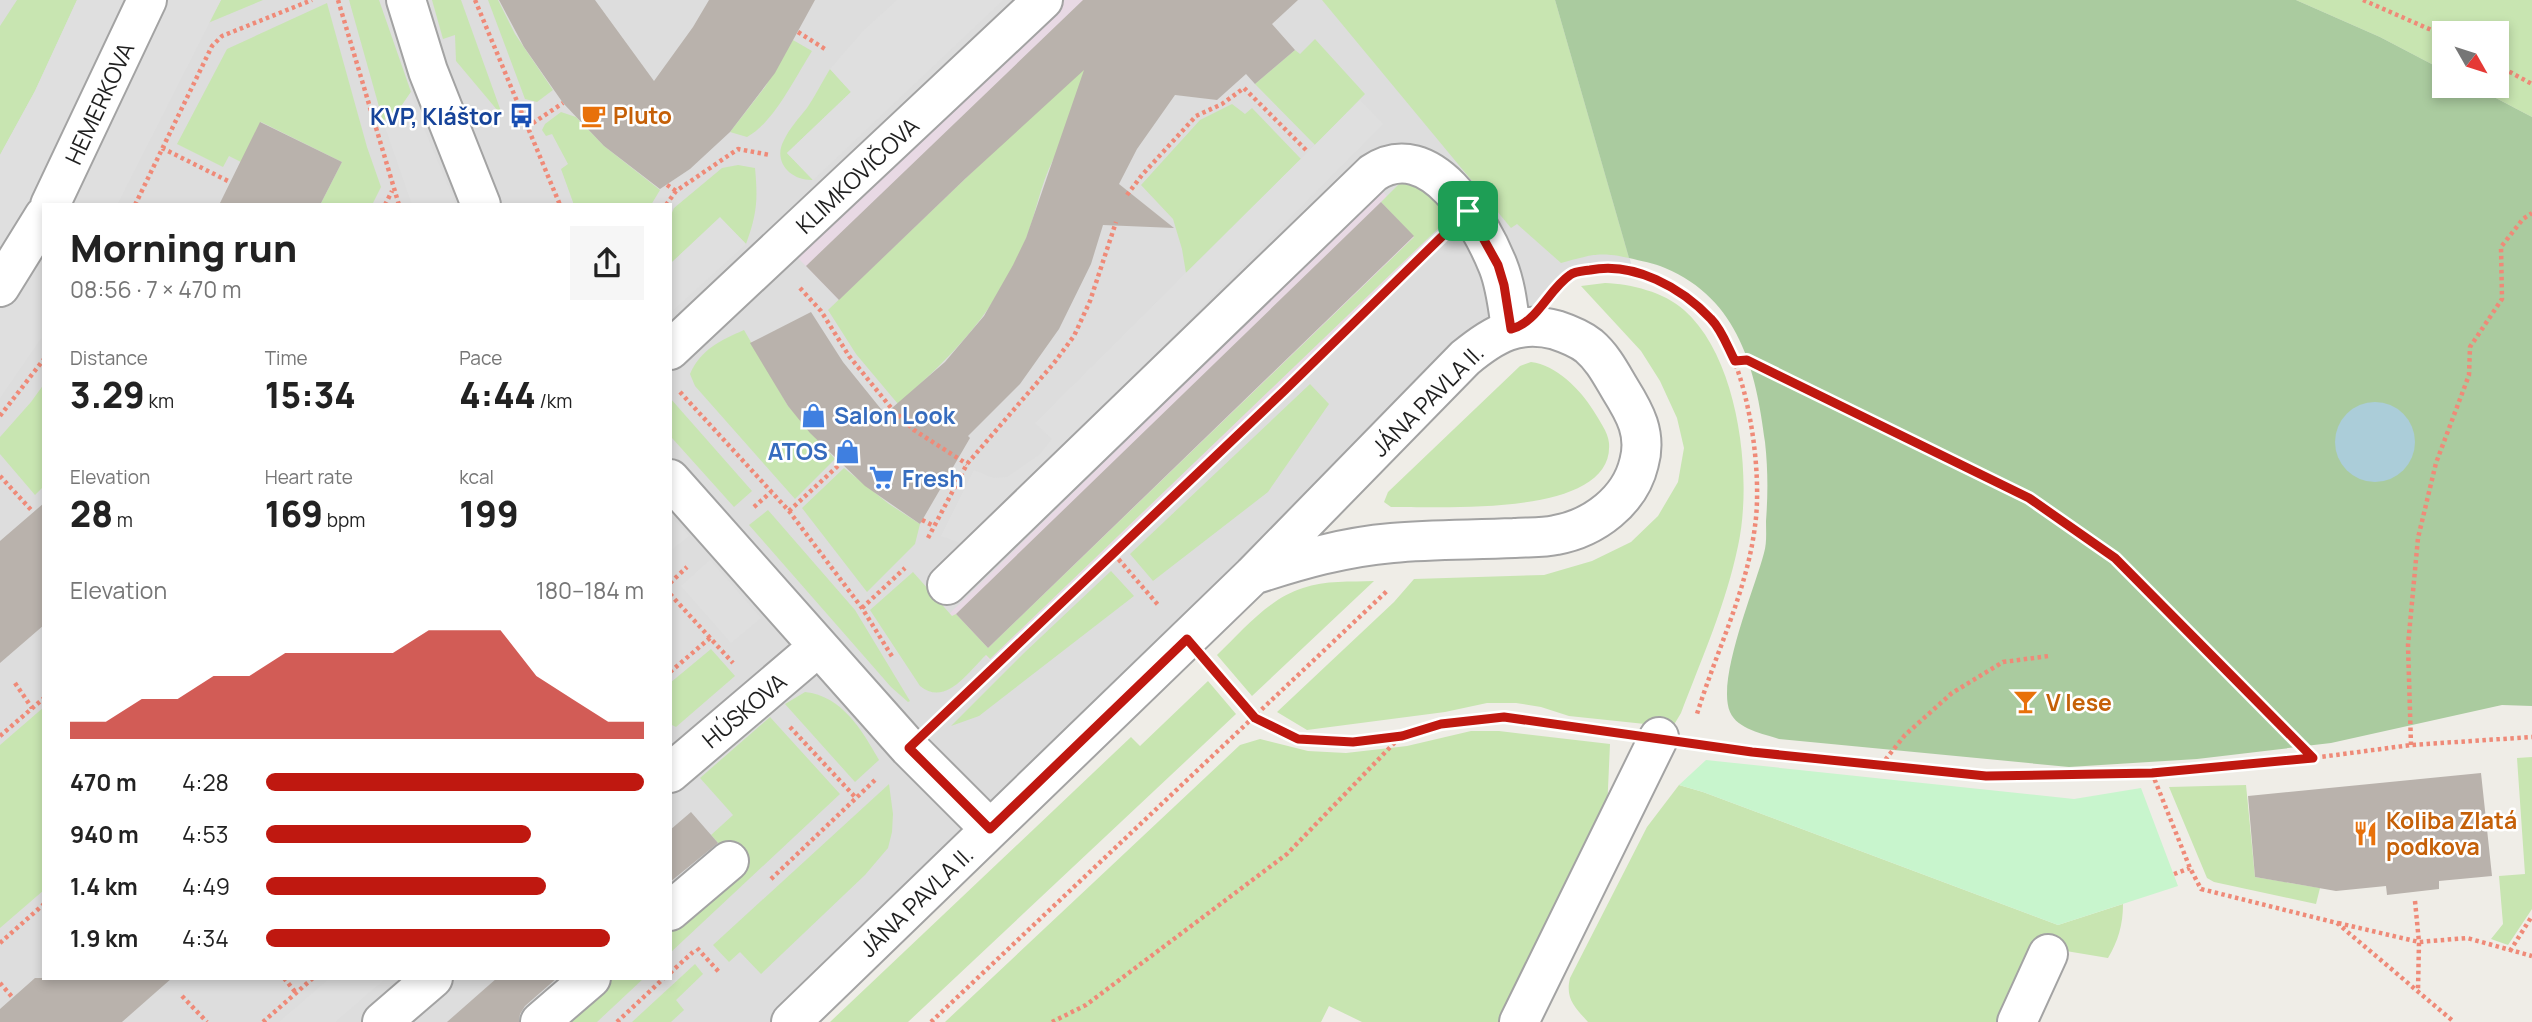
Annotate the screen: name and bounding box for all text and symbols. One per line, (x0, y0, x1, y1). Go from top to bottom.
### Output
north arrow (2432, 21, 2510, 98)
map controls (2432, 21, 2509, 98)
street label: HEMERKOVA (57, 36, 141, 169)
place label: Pluto (613, 99, 672, 131)
place label: KVP, Kláštor (370, 100, 502, 132)
cafe icon: Pluto (579, 101, 607, 129)
bus stop icon: KVP, Kláštor (508, 102, 536, 130)
street label: KLIMKOVIČOVA (789, 109, 926, 240)
pin (1438, 181, 1498, 241)
icon: arrive (1449, 192, 1487, 230)
text: Morning run (70, 221, 297, 273)
button: share (570, 226, 644, 300)
text: 08:56 · 7 × 470 m (70, 273, 241, 305)
street label: JÁNA PAVLA II. (1364, 337, 1490, 463)
text: Distance (70, 345, 148, 371)
text: Time (265, 345, 308, 371)
text: Pace (459, 345, 502, 371)
text: 3.29 (70, 371, 145, 419)
text: 15:34 (265, 371, 356, 419)
text: 4:44 (459, 371, 536, 419)
text: km (145, 388, 174, 414)
text: /km (536, 388, 572, 414)
place label: Salon Look (834, 399, 956, 431)
shop icon: Salon Look (800, 401, 828, 429)
place label: ATOS (768, 435, 828, 467)
shop icon: ATOS (834, 437, 862, 465)
place label: Fresh (902, 462, 964, 494)
text: Elevation (70, 464, 150, 490)
text: Heart rate (265, 464, 353, 490)
text: kcal (459, 464, 494, 490)
supermarket icon: Fresh (868, 464, 896, 492)
text: 28 (70, 490, 113, 538)
text: 169 (265, 490, 323, 538)
text: 199 (459, 490, 519, 538)
text: m (113, 507, 133, 533)
text: bpm (323, 507, 365, 533)
text: Elevation (70, 574, 167, 606)
text: 180–184 m (536, 574, 644, 606)
street label: HÚSKOVA (695, 665, 793, 755)
place label: V lese (2046, 686, 2112, 718)
bar icon: V lese (2012, 688, 2040, 716)
text: 470 m (70, 766, 137, 798)
text: 4:28 (182, 766, 229, 798)
place label: Koliba Zlatá podkova (2386, 804, 2517, 862)
text: 940 m (70, 818, 139, 850)
text: 4:53 (182, 818, 228, 850)
restaurant icon: Koliba Zlatá podkova (2352, 819, 2380, 847)
street label: JÁNA PAVLA II. (852, 839, 980, 963)
text: 1.4 km (70, 870, 138, 902)
text: 4:49 (182, 870, 230, 902)
text: 1.9 km (70, 922, 138, 954)
text: 4:34 (182, 922, 229, 954)

